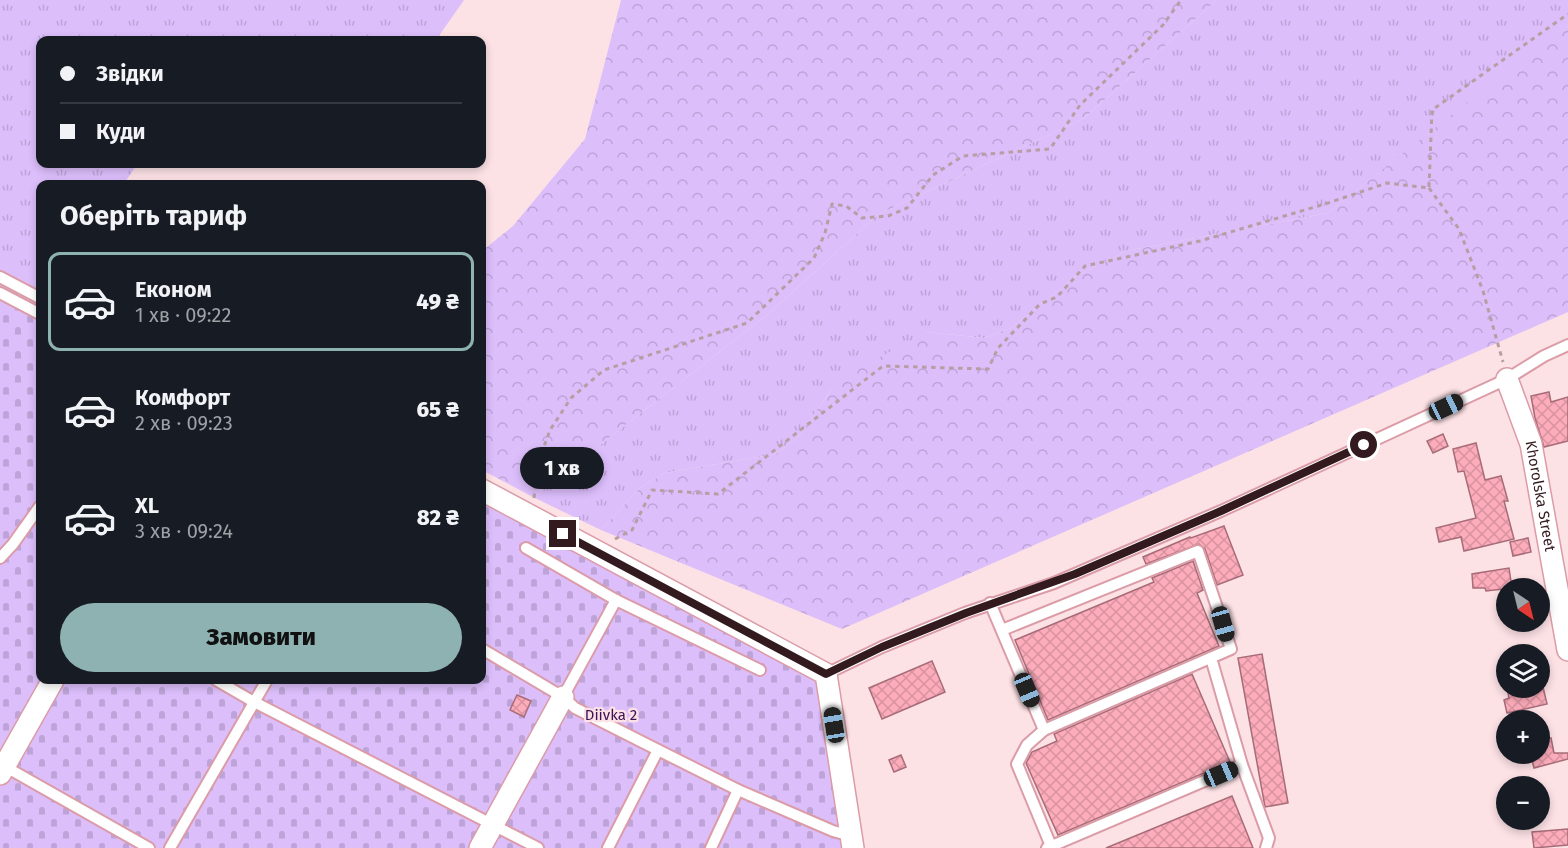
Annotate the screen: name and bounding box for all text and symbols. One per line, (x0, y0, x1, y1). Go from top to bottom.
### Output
text: Звідки (96, 60, 164, 87)
text: Куди (96, 118, 146, 145)
text: Оберіть тариф (60, 200, 247, 232)
icon: car (63, 275, 117, 329)
text: Економ (135, 276, 212, 303)
text: 49 ₴ (416, 288, 459, 315)
text: 1 хв · 09:22 (135, 303, 231, 327)
icon: car (63, 383, 117, 437)
text: Комфорт (135, 384, 230, 411)
car (1426, 391, 1466, 423)
text: 65 ₴ (417, 396, 459, 423)
text: 2 хв · 09:23 (135, 411, 233, 435)
route start (1350, 431, 1377, 458)
street label: Khorolska Street (1522, 439, 1559, 553)
callout: 1 хв (521, 447, 605, 489)
text: 1 хв (544, 456, 580, 480)
icon: car (63, 491, 117, 545)
text: XL (135, 492, 159, 519)
text: 82 ₴ (417, 504, 459, 531)
text: 3 хв · 09:24 (135, 519, 233, 543)
route end (549, 520, 576, 547)
north arrow (1496, 578, 1550, 632)
map controls (1496, 578, 1550, 830)
button: Замовити (60, 603, 462, 672)
car (1209, 604, 1237, 644)
button: layers (1496, 644, 1550, 698)
car (1012, 670, 1042, 710)
park label: Diivka 2 (585, 706, 637, 724)
car (822, 706, 846, 744)
button: + (1496, 710, 1550, 764)
car (1201, 759, 1241, 789)
button: − (1496, 776, 1550, 830)

